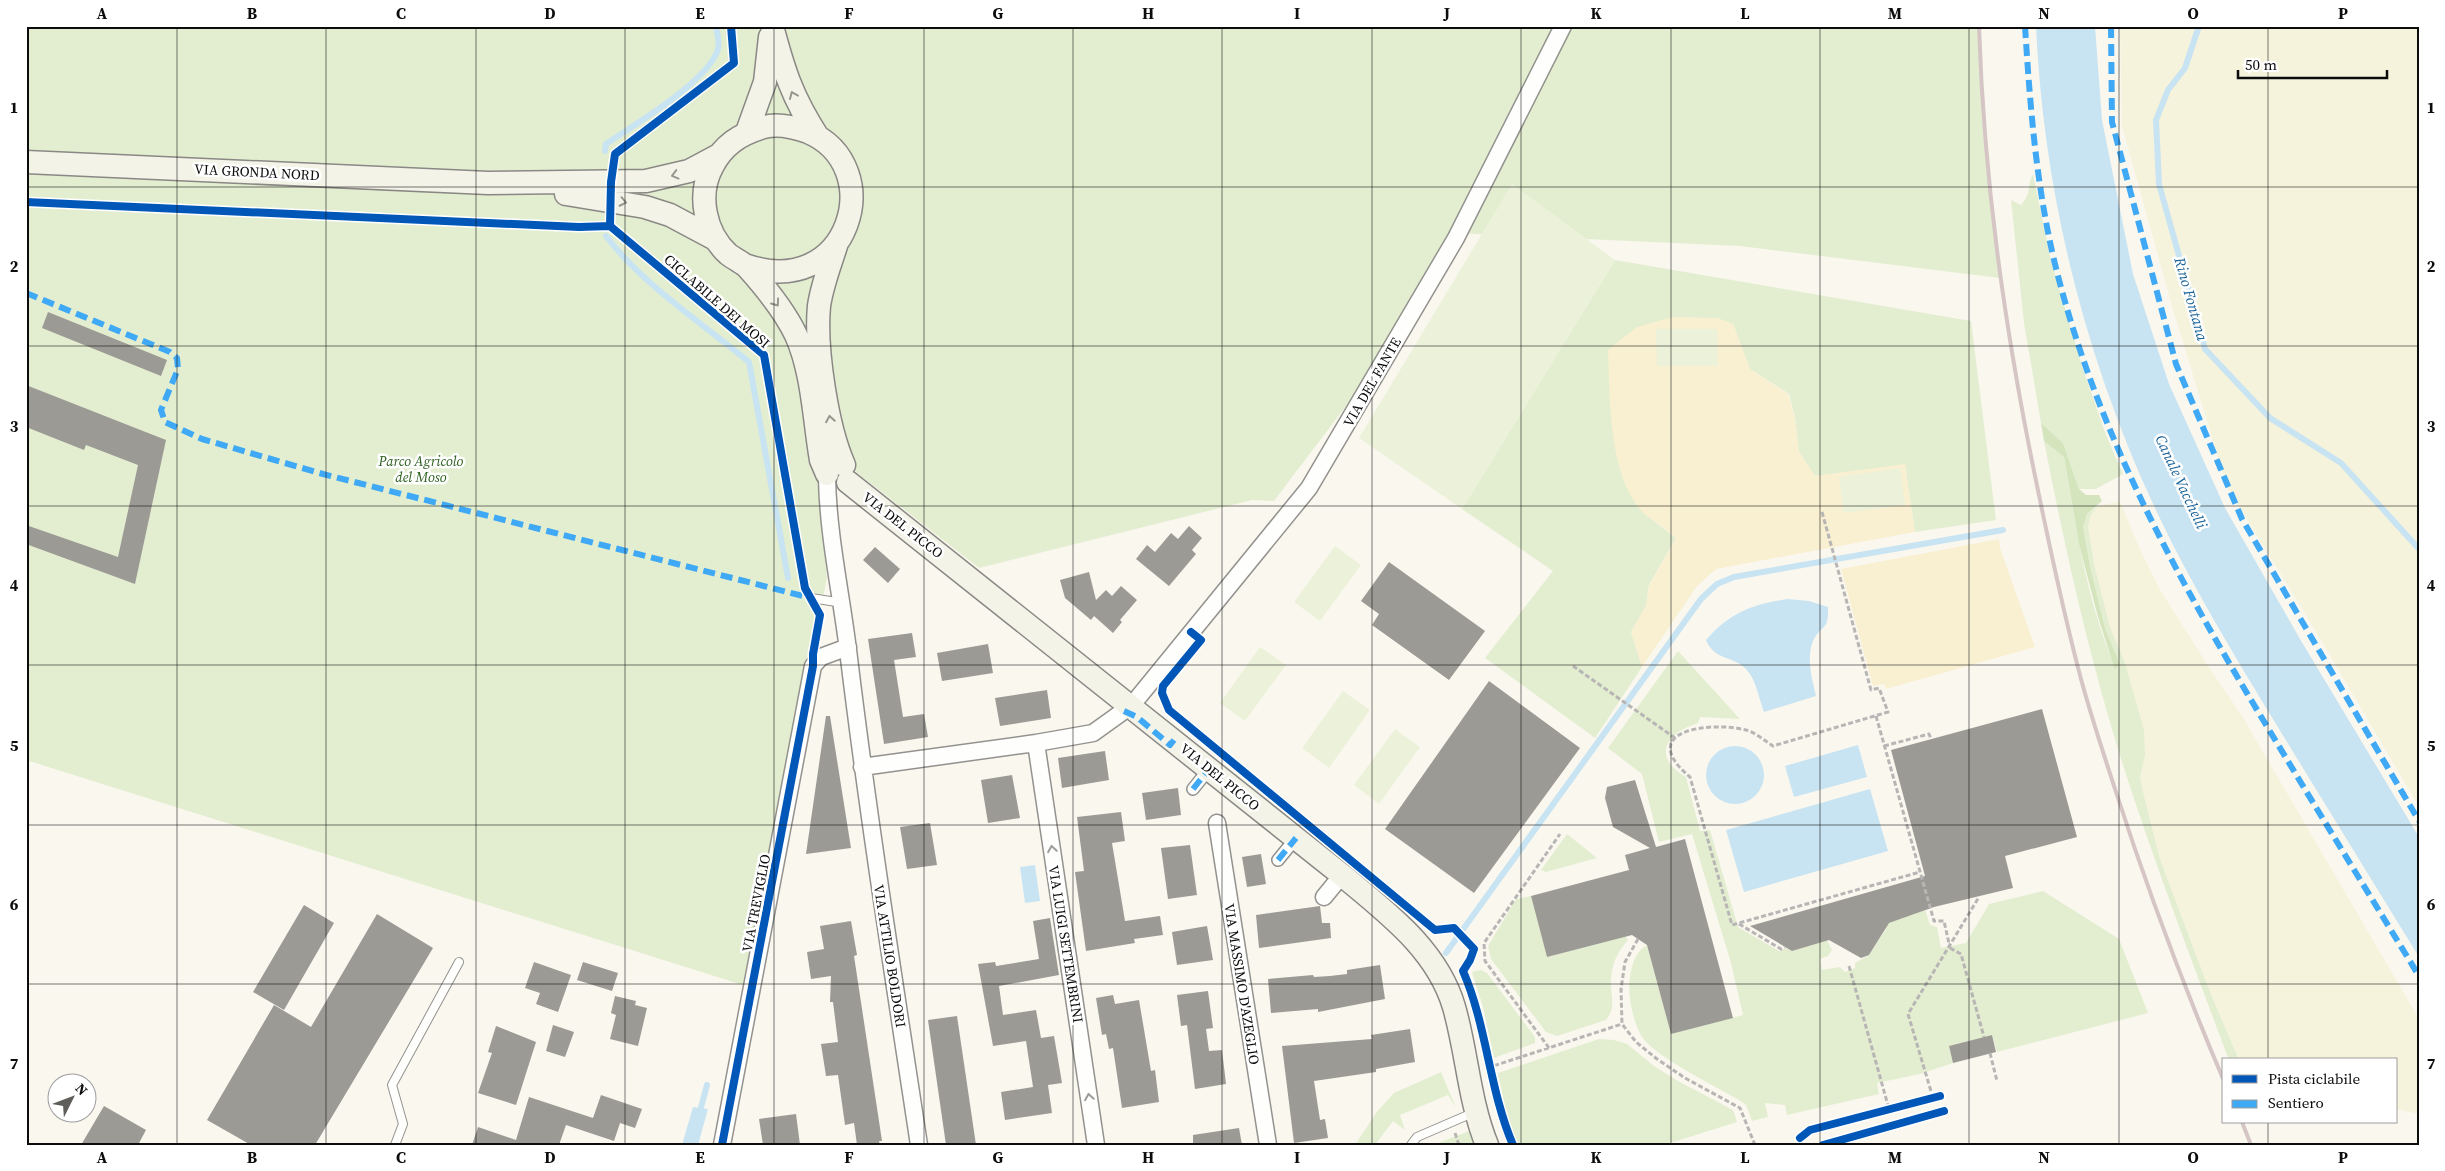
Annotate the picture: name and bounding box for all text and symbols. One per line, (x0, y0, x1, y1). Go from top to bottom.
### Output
text: A (97, 2, 108, 24)
text: B (247, 2, 258, 24)
text: C (396, 2, 406, 24)
text: D (544, 2, 556, 24)
text: E (695, 2, 705, 24)
text: F (844, 2, 854, 24)
text: G (993, 2, 1004, 24)
text: H (1142, 2, 1154, 24)
text: I (1294, 2, 1300, 24)
text: J (1443, 2, 1450, 24)
text: K (1590, 2, 1602, 24)
text: L (1740, 2, 1750, 24)
text: M (1888, 2, 1902, 24)
text: N (2038, 2, 2050, 24)
text: O (2187, 2, 2199, 24)
text: P (2338, 2, 2348, 24)
scale bar (2238, 48, 2386, 80)
text: 50 m (2245, 54, 2277, 75)
one-way arrow (789, 91, 799, 99)
text: 1 (10, 96, 18, 118)
text: 1 (2427, 96, 2435, 118)
street label: VIA GRONDA NORD (194, 159, 320, 185)
one-way arrow (671, 170, 679, 180)
one-way arrow (619, 196, 627, 207)
street label: CICLABILE DEI MOSI (660, 249, 774, 353)
water label: Rino Fontana (2169, 254, 2213, 343)
text: 2 (10, 255, 19, 277)
text: 2 (2427, 255, 2436, 277)
one-way arrow (770, 297, 779, 307)
street label: VIA DEL FANTE (1338, 334, 1406, 430)
one-way arrow (826, 414, 836, 423)
text: 3 (10, 415, 19, 437)
text: 3 (2427, 415, 2436, 437)
water label: Canale Vacchelli (2150, 431, 2213, 533)
park label: Parco Agricolo del Moso (378, 451, 464, 487)
street label: VIA DEL PICCO (859, 487, 948, 563)
text: 4 (10, 574, 19, 596)
text: 4 (2427, 574, 2436, 596)
text: 5 (10, 734, 19, 756)
text: 5 (2427, 734, 2436, 756)
street label: VIA DEL PICCO (1176, 739, 1264, 815)
one-way arrow (1047, 845, 1058, 853)
street label: VIA TREVIGLIO (737, 852, 775, 954)
street label: VIA LUIGI SETTEMBRINI (1044, 864, 1088, 1024)
street label: VIA ATTILIO BOLDORI (869, 883, 911, 1029)
text: 6 (10, 893, 19, 915)
text: 6 (2427, 893, 2436, 915)
street label: VIA MASSIMO D'AZEGLIO (1219, 902, 1265, 1066)
text: 7 (10, 1052, 19, 1074)
text: 7 (2427, 1052, 2436, 1074)
legend (2222, 1058, 2398, 1124)
text: Pista ciclabile (2268, 1068, 2360, 1089)
north arrow (48, 1074, 98, 1124)
text: N (71, 1079, 93, 1100)
one-way arrow (1085, 1092, 1095, 1101)
text: Sentiero (2268, 1092, 2324, 1113)
text: A (97, 1146, 108, 1168)
text: B (247, 1146, 258, 1168)
text: C (396, 1146, 406, 1168)
text: D (544, 1146, 556, 1168)
text: E (695, 1146, 705, 1168)
text: F (844, 1146, 854, 1168)
text: G (993, 1146, 1004, 1168)
text: H (1142, 1146, 1154, 1168)
text: I (1294, 1146, 1300, 1168)
text: J (1443, 1146, 1450, 1168)
text: K (1590, 1146, 1602, 1168)
text: L (1740, 1146, 1750, 1168)
text: M (1888, 1146, 1902, 1168)
text: N (2038, 1146, 2050, 1168)
text: O (2187, 1146, 2199, 1168)
text: P (2338, 1146, 2348, 1168)

